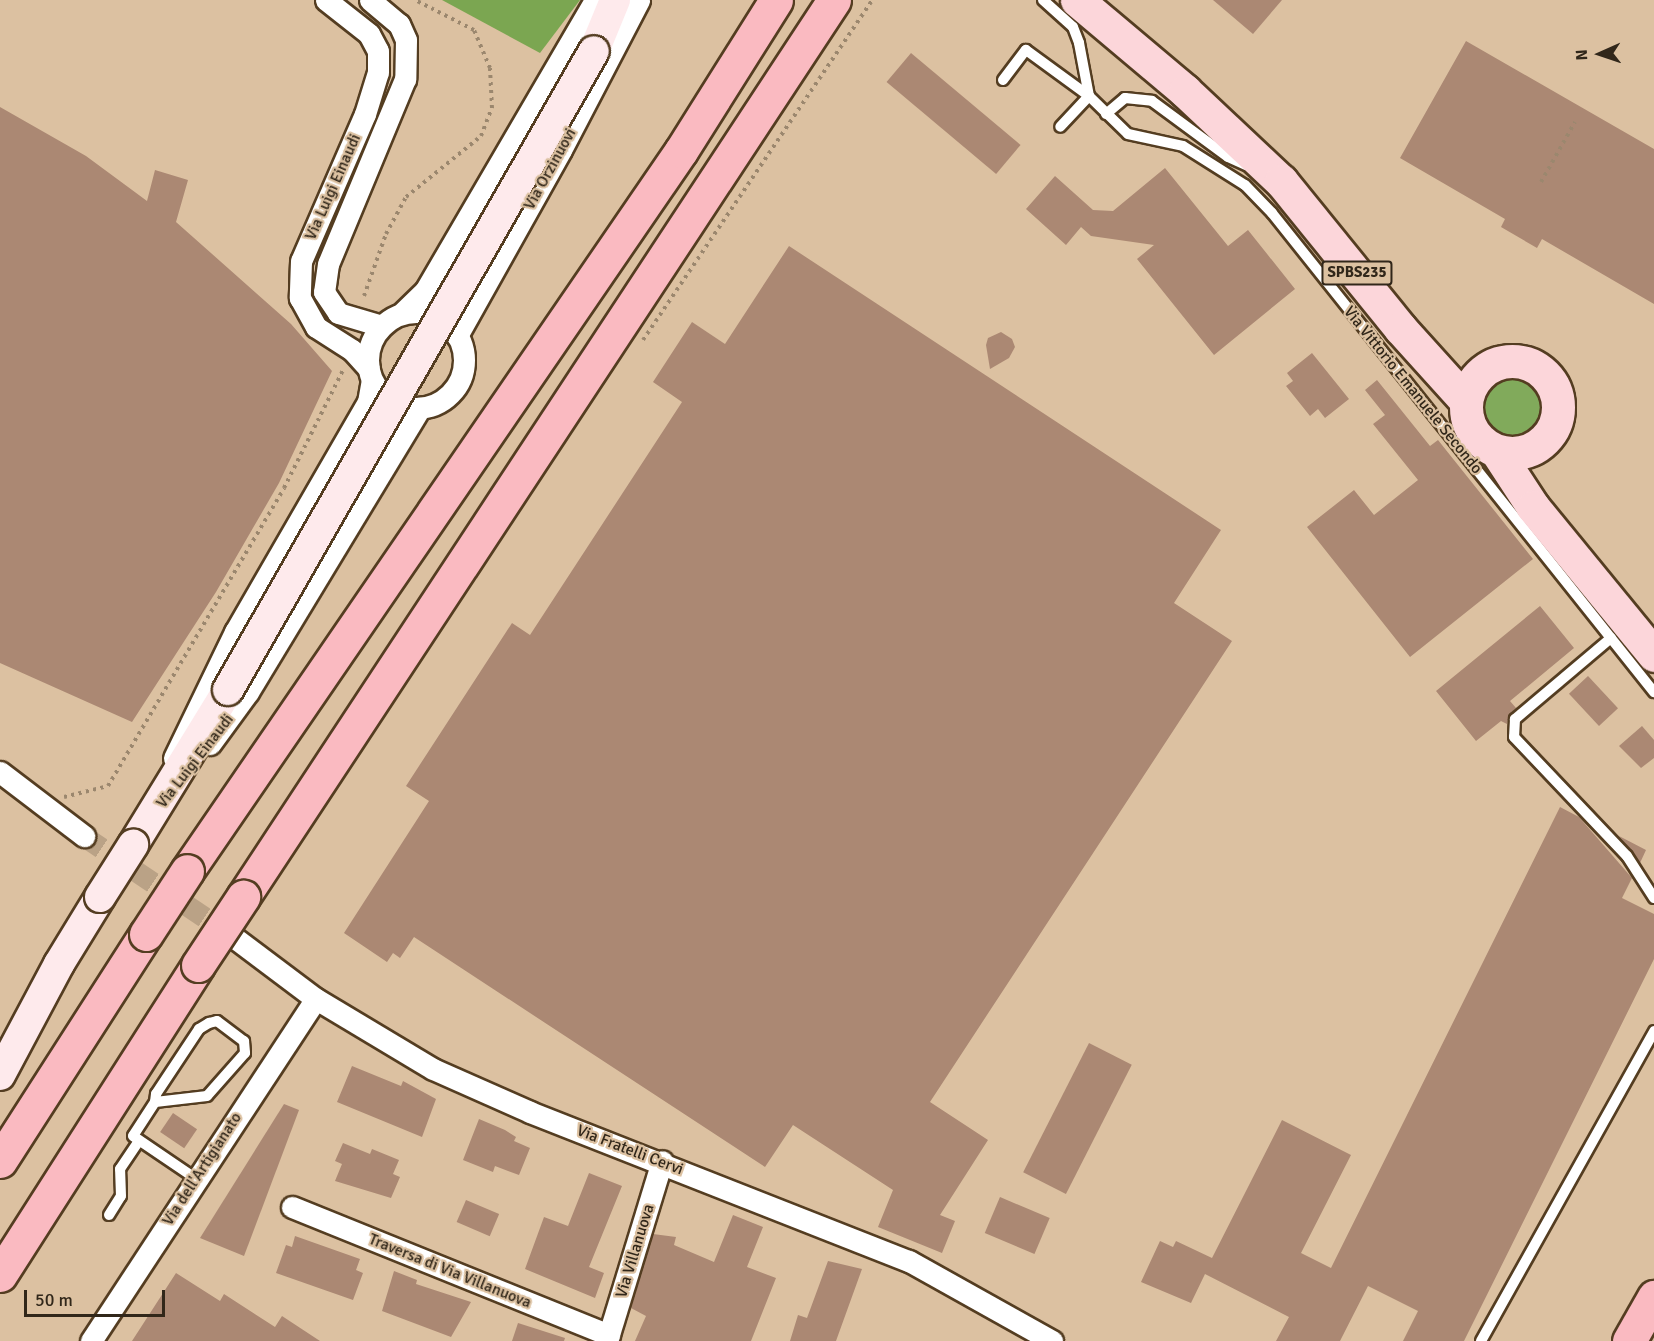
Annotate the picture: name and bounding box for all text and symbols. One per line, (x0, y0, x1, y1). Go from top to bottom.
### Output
north arrow (1570, 24, 1630, 84)
text: N (1572, 49, 1592, 61)
street label: Via Orzinuovi (520, 125, 580, 213)
street label: Via Luigi Einaudi (301, 131, 365, 243)
road number: SPBS235 (1321, 261, 1393, 285)
street label: Via Vittorio Emanuele Secondo (1339, 302, 1487, 478)
street label: Via Luigi Einaudi (152, 710, 238, 812)
street label: Via dell'Artigianato (158, 1109, 246, 1229)
street label: Via Fratelli Cervi (574, 1121, 686, 1179)
street label: Via Villanuova (612, 1202, 658, 1300)
street label: Traversa di Via Villanuova (366, 1230, 534, 1312)
scale bar (27, 1278, 168, 1316)
text: 50 m (35, 1289, 73, 1311)

